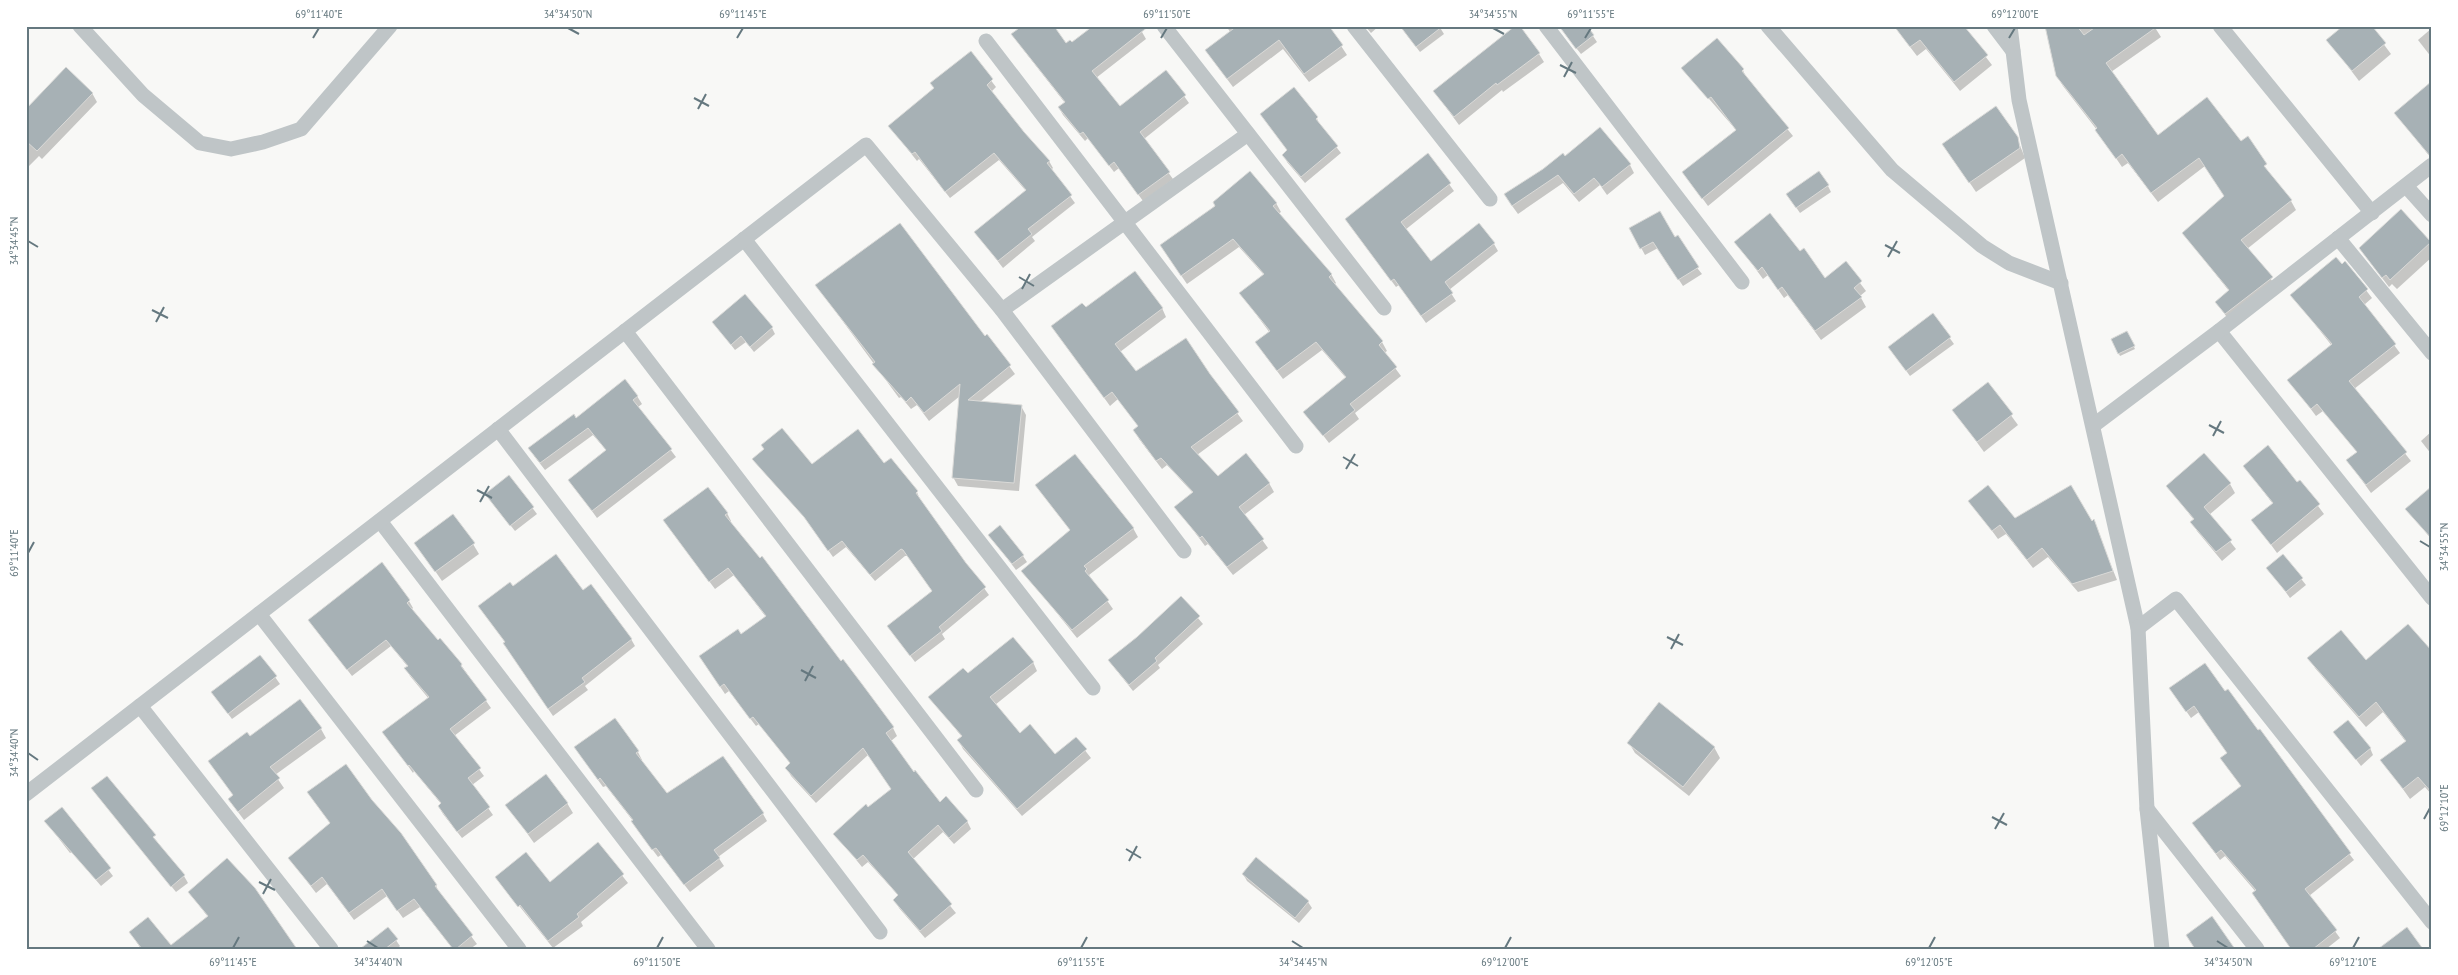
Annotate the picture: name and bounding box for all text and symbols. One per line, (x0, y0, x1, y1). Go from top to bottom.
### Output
text: 69°11'40"E (295, 6, 343, 21)
text: 34°34'50"N (544, 6, 592, 21)
text: 69°11'45"E (719, 6, 767, 21)
text: 69°11'50"E (1143, 6, 1191, 21)
text: 34°34'55"N (1469, 6, 1517, 21)
text: 69°11'55"E (1567, 6, 1615, 21)
text: 69°12'00"E (1991, 6, 2039, 21)
text: 34°34'45"N (6, 217, 21, 265)
text: 34°34'55"N (2436, 523, 2451, 571)
text: 69°11'40"E (6, 529, 21, 577)
text: 34°34'40"N (6, 729, 21, 777)
text: 69°12'10"E (2436, 784, 2451, 832)
text: 69°11'45"E (209, 954, 257, 969)
text: 34°34'40"N (354, 954, 402, 969)
text: 69°11'50"E (633, 954, 681, 969)
text: 69°11'55"E (1057, 954, 1105, 969)
text: 34°34'45"N (1279, 954, 1327, 969)
text: 69°12'00"E (1481, 954, 1529, 969)
text: 69°12'05"E (1905, 954, 1953, 969)
text: 34°34'50"N (2204, 954, 2252, 969)
text: 69°12'10"E (2329, 954, 2377, 969)

